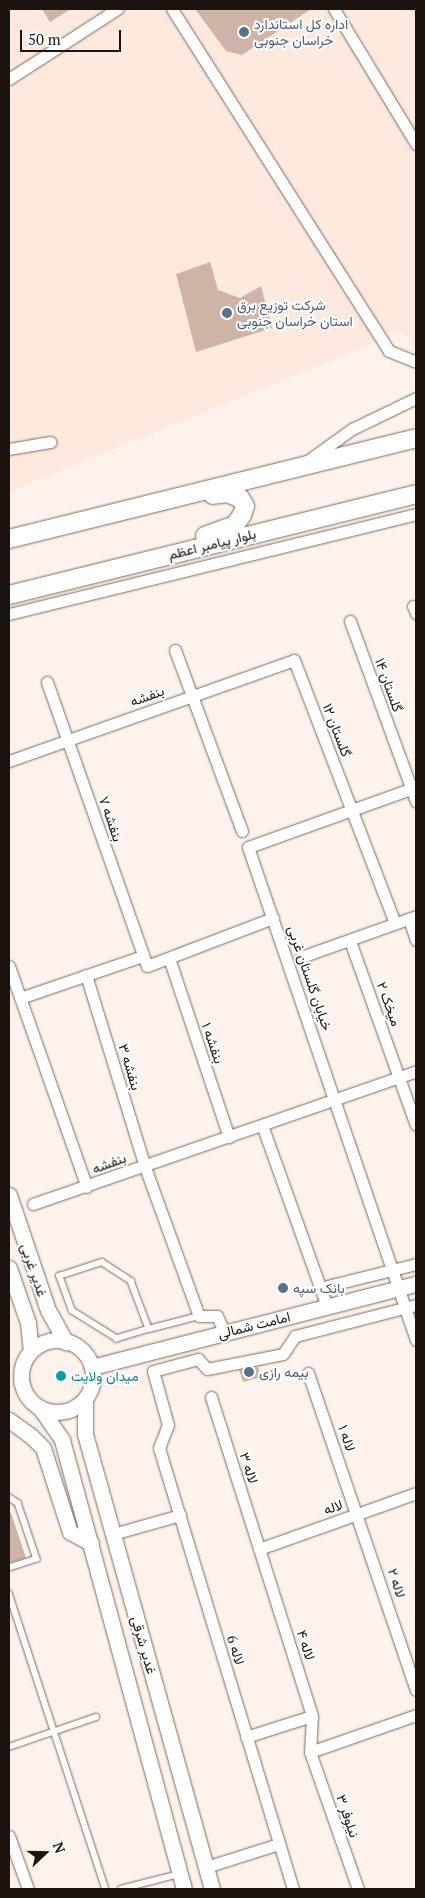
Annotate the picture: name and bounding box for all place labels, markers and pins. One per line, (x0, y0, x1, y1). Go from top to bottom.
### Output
place label: اداره کل استاندارد خراسان جنوبی (254, 16, 348, 48)
marker: اداره کل استاندارد خراسان جنوبی (238, 26, 250, 38)
place label: شرکت توزیع برق استان خراسان جنوبی (237, 297, 353, 330)
marker: شرکت توزیع برق استان خراسان جنوبی (221, 307, 233, 319)
place label: بانک سپه (293, 1280, 345, 1296)
marker: بانک سپه (277, 1282, 289, 1294)
place label: بیمه رازی (259, 1364, 309, 1380)
marker: بیمه رازی (243, 1366, 255, 1378)
place label: میدان ولایت (71, 1368, 139, 1384)
marker: میدان ولایت (55, 1370, 67, 1382)

